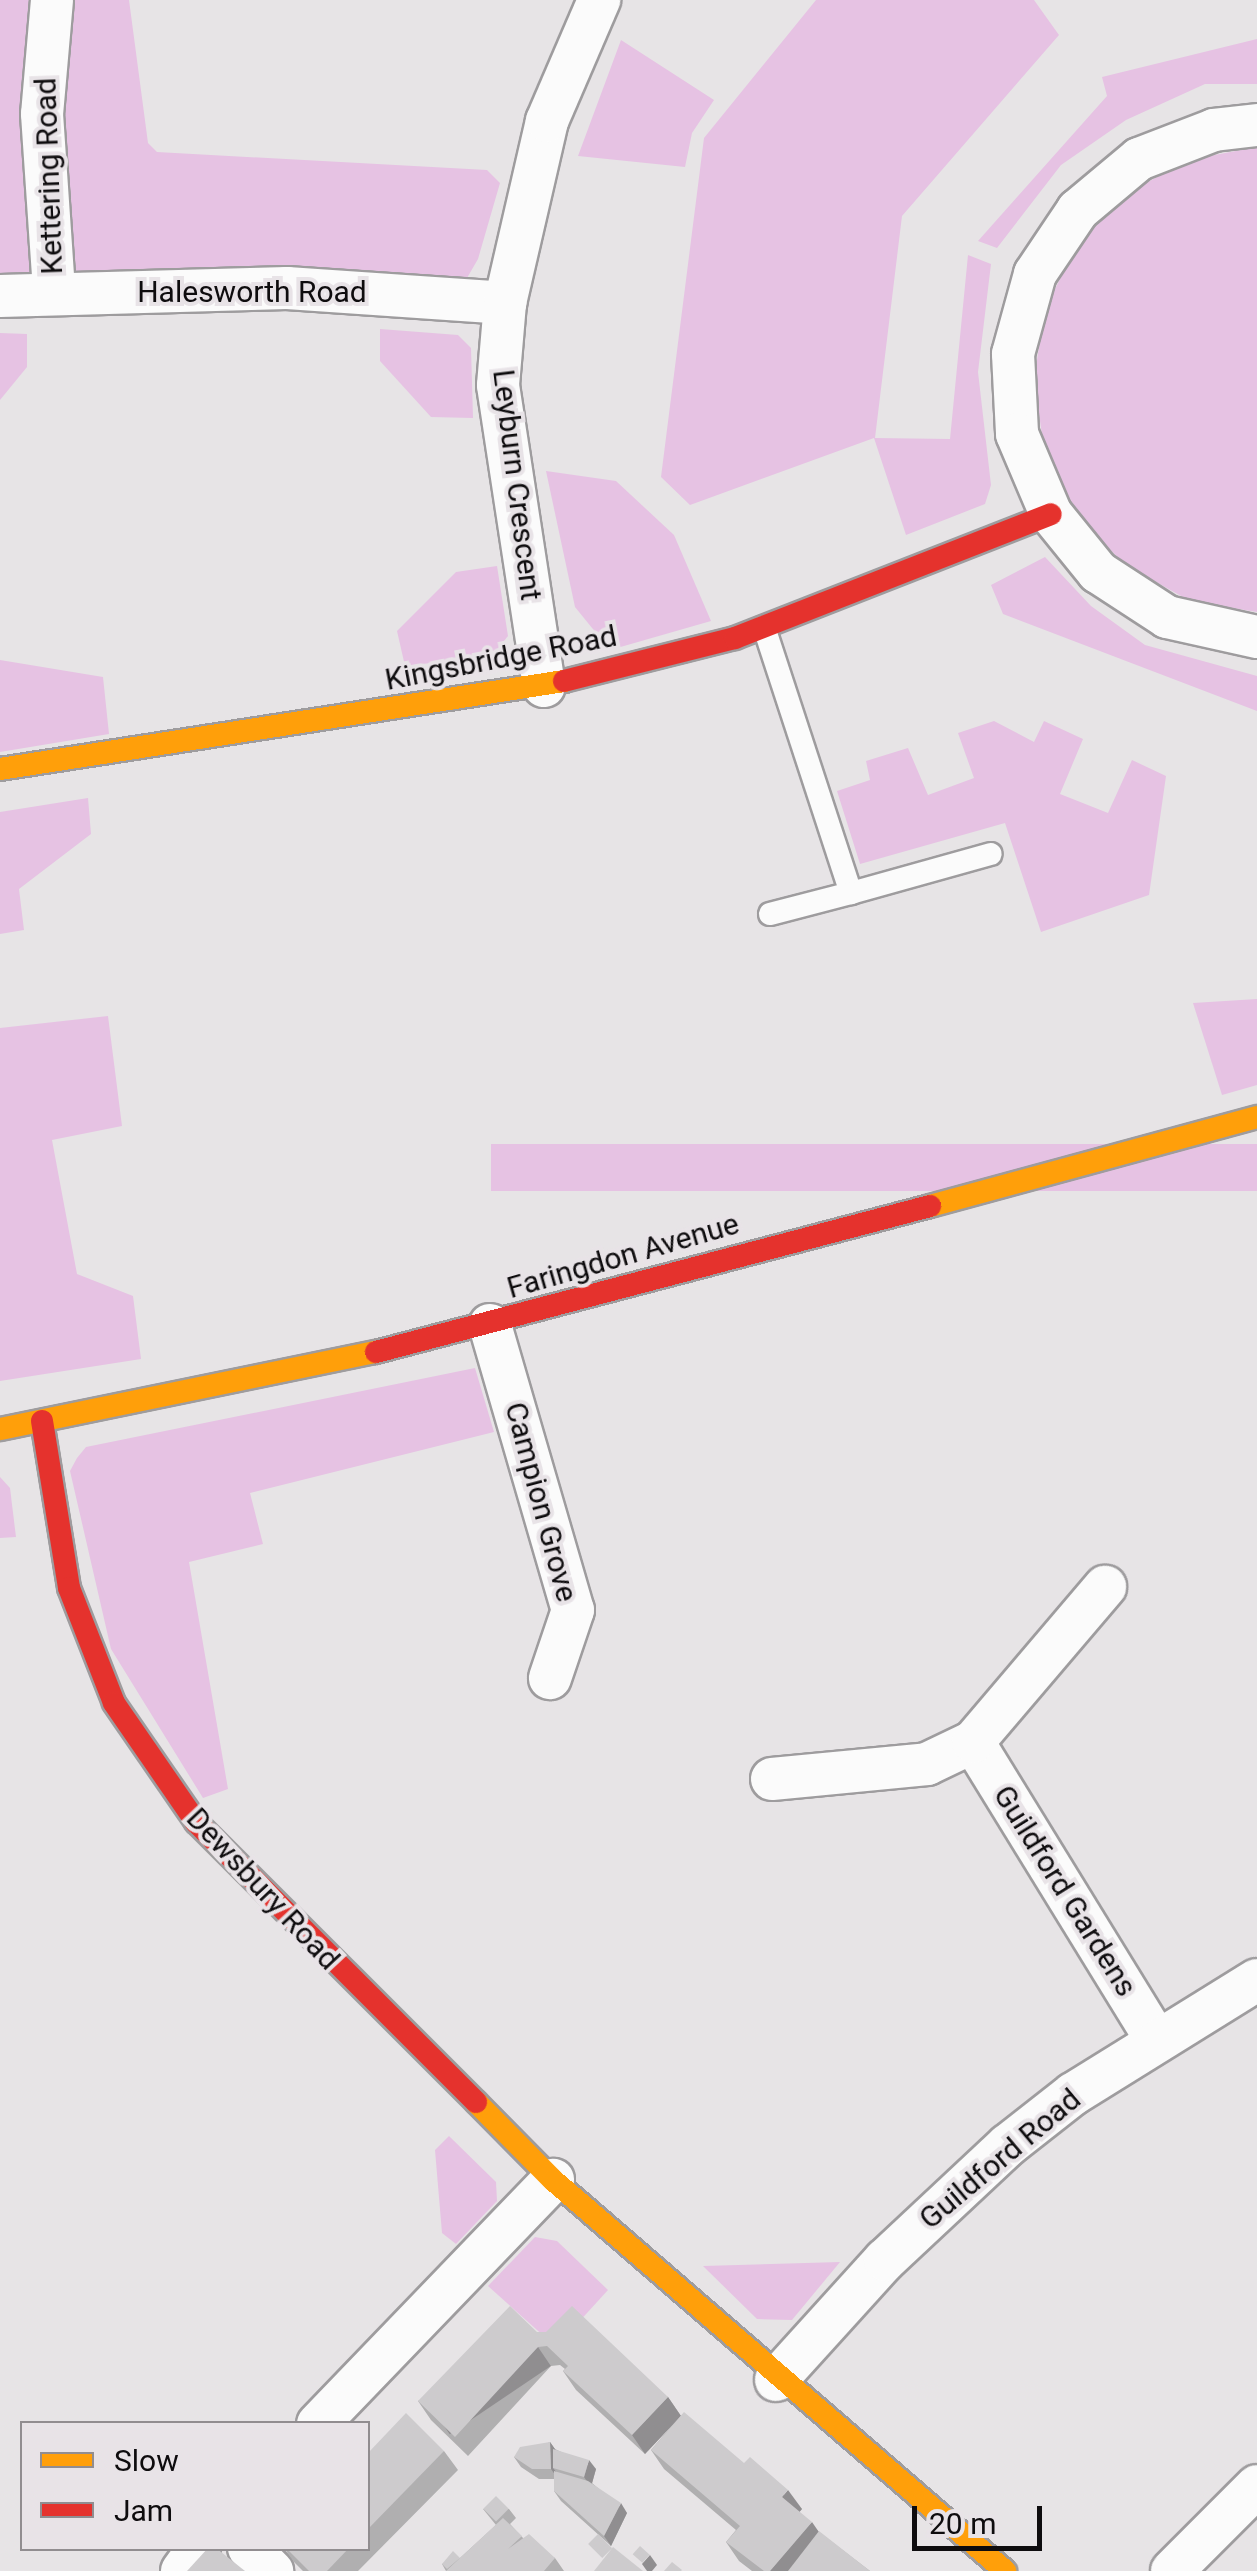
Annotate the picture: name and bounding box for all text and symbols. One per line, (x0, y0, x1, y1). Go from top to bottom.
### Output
street label: Kettering Road (28, 77, 70, 275)
street label: Halesworth Road (137, 274, 367, 310)
street label: Leyburn Crescent (485, 367, 549, 603)
street label: Kingsbridge Road (382, 618, 620, 698)
street label: Faringdon Avenue (503, 1206, 743, 1306)
street label: Campion Grove (497, 1398, 585, 1606)
street label: Guildford Gardens (986, 1779, 1144, 2003)
street label: Dewsbury Road (179, 1801, 347, 1977)
street label: Guildford Road (912, 2081, 1088, 2237)
legend (20, 2421, 370, 2551)
text: Slow (114, 2443, 179, 2478)
scale bar (917, 2486, 1047, 2548)
text: Jam (114, 2493, 173, 2528)
text: 20 m (929, 2506, 996, 2541)

